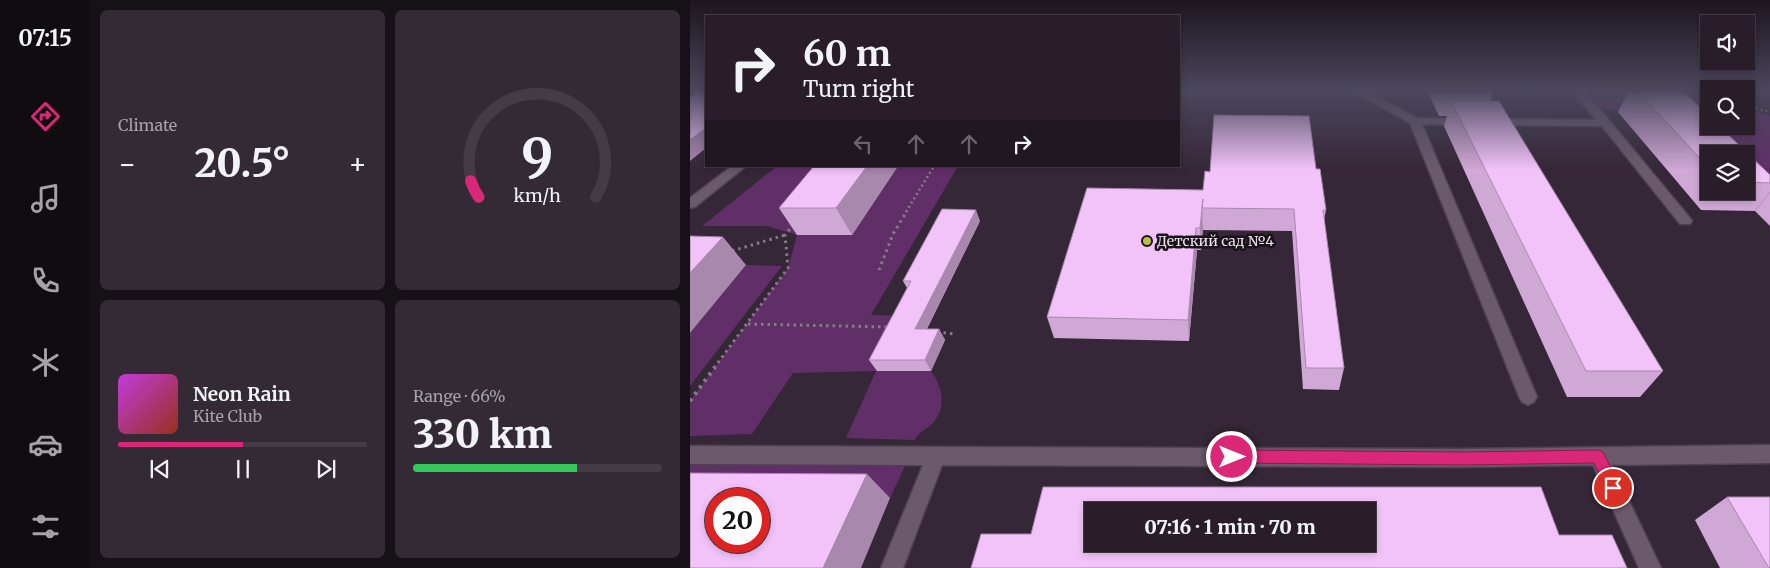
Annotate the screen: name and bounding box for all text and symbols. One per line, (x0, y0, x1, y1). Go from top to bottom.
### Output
map controls (1700, 15, 1755, 200)
button: sound (1700, 15, 1755, 70)
text: 07:15 (18, 24, 72, 52)
text: 60 m (803, 32, 891, 76)
icon: right (720, 35, 785, 100)
text: Turn right (803, 75, 914, 103)
button: search (1700, 80, 1755, 135)
icon: directions (28, 99, 63, 134)
text: Climate (118, 115, 177, 135)
text: 9 (521, 125, 554, 190)
icon: left (849, 130, 877, 158)
icon: ahead (902, 130, 930, 158)
icon: ahead (955, 130, 983, 158)
icon: right (1008, 130, 1036, 158)
text: 20.5° (194, 140, 291, 187)
button: layers (1700, 145, 1755, 200)
text: − (118, 146, 137, 182)
text: + (348, 146, 367, 182)
icon: music (28, 181, 63, 216)
text: km/h (514, 184, 561, 207)
place label: Детский сад №4 (1157, 232, 1274, 250)
marker: Детский сад №4 (1141, 235, 1153, 247)
icon: phone (28, 263, 63, 298)
icon: climate (28, 345, 63, 380)
text: Neon Rain (193, 382, 291, 406)
text: Range · 66% (413, 386, 506, 406)
text: Kite Club (193, 406, 262, 426)
text: 330 km (413, 411, 552, 458)
icon: car (28, 427, 63, 462)
position arrow (1205, 430, 1257, 482)
icon: previous (146, 455, 174, 483)
icon: pause (229, 455, 257, 483)
icon: next (312, 455, 340, 483)
pin (1592, 467, 1634, 509)
icon: arrive (1599, 474, 1627, 502)
speed limit sign: 20 (705, 488, 770, 553)
icon: filters (28, 509, 63, 544)
text: 07:16 · 1 min · 70 m (1144, 515, 1316, 539)

